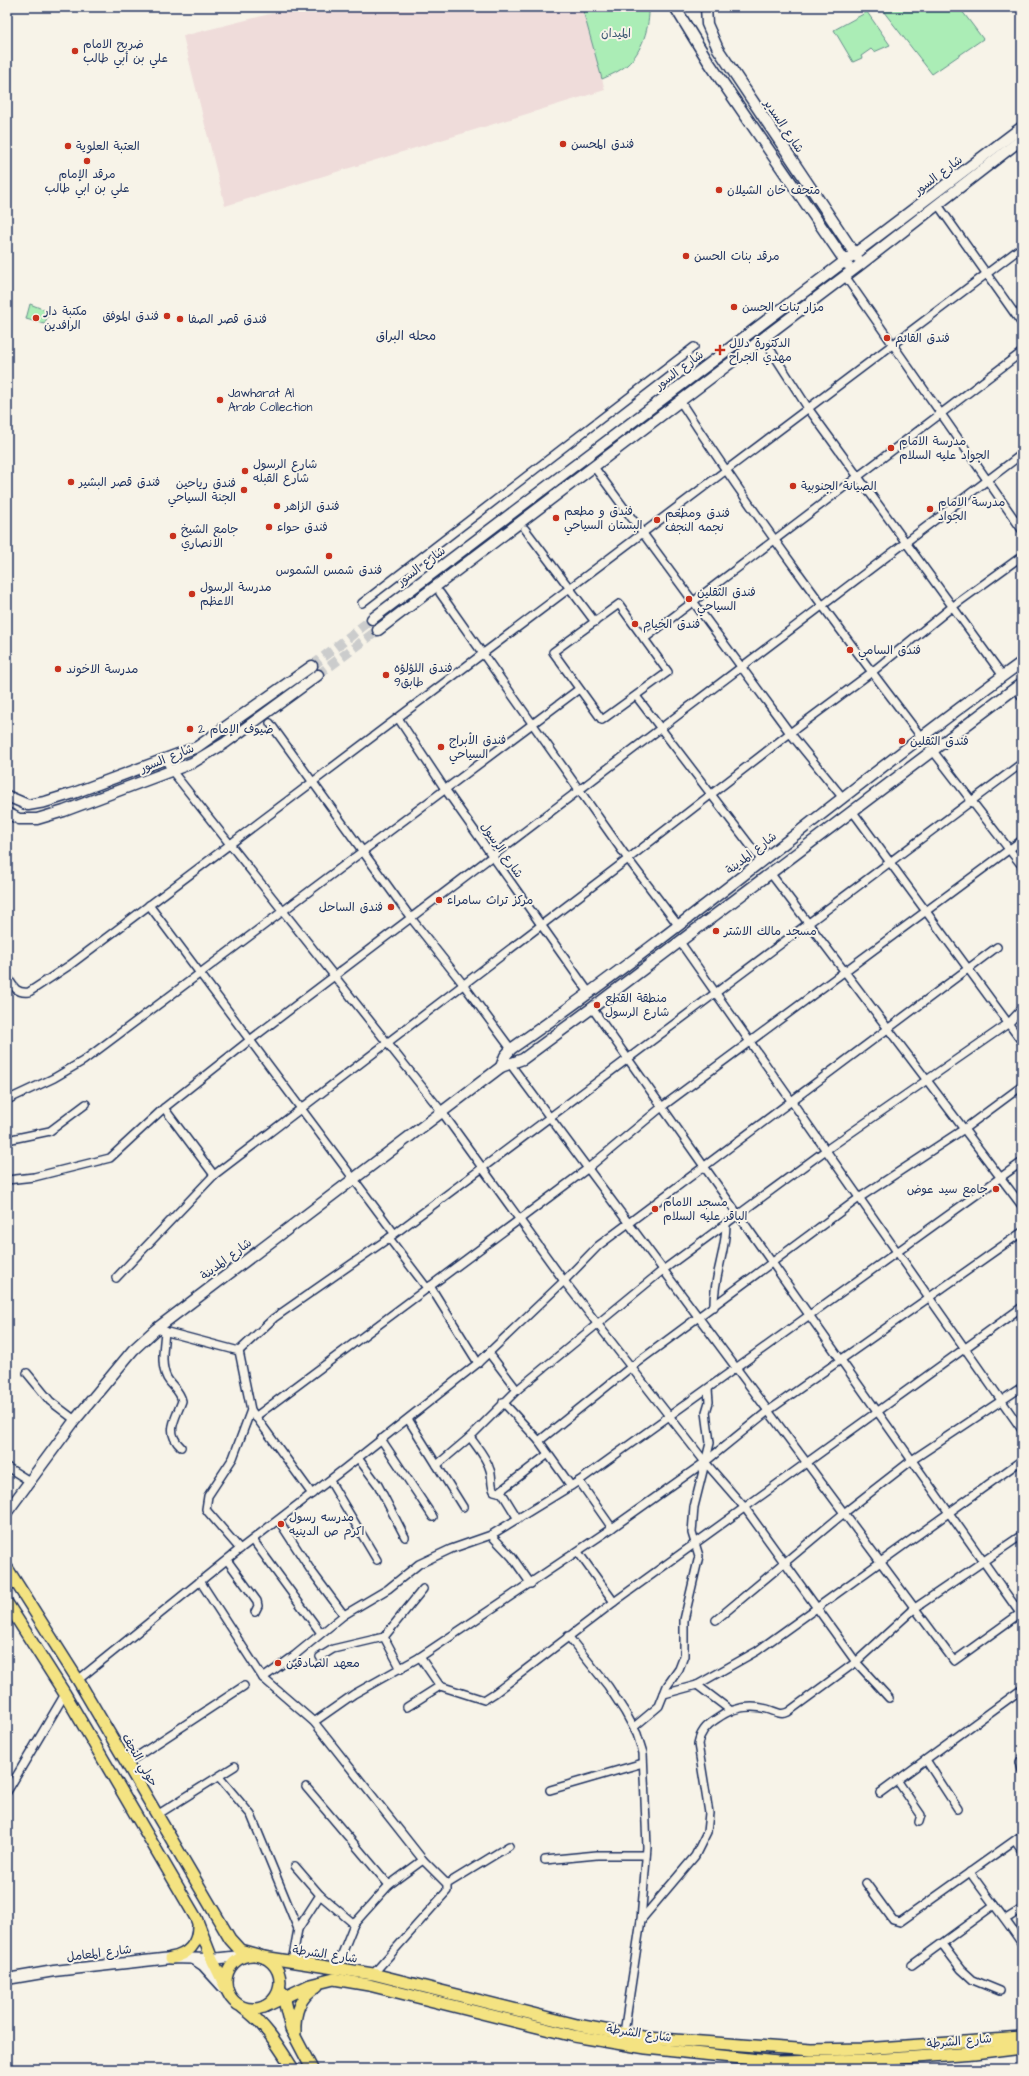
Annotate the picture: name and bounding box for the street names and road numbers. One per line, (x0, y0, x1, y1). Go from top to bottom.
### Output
street label: شارع السدير (759, 95, 808, 156)
street label: شارع السور (910, 151, 966, 200)
street label: شارع السور (651, 346, 707, 395)
street label: شارع السور (393, 542, 449, 591)
street label: شارع السور (137, 740, 197, 777)
street label: شارع الرسول (476, 819, 527, 881)
street label: شارع المدينة (722, 828, 780, 879)
street label: شارع المدينة (197, 1234, 256, 1284)
street label: حولي النجف (116, 1731, 162, 1791)
street label: شارع المعامل (66, 1941, 133, 1966)
street label: شارع الشرطة (291, 1942, 359, 1967)
street label: شارع الشرطة (605, 2021, 673, 2046)
street label: شارع الشرطة (926, 2030, 992, 2053)

